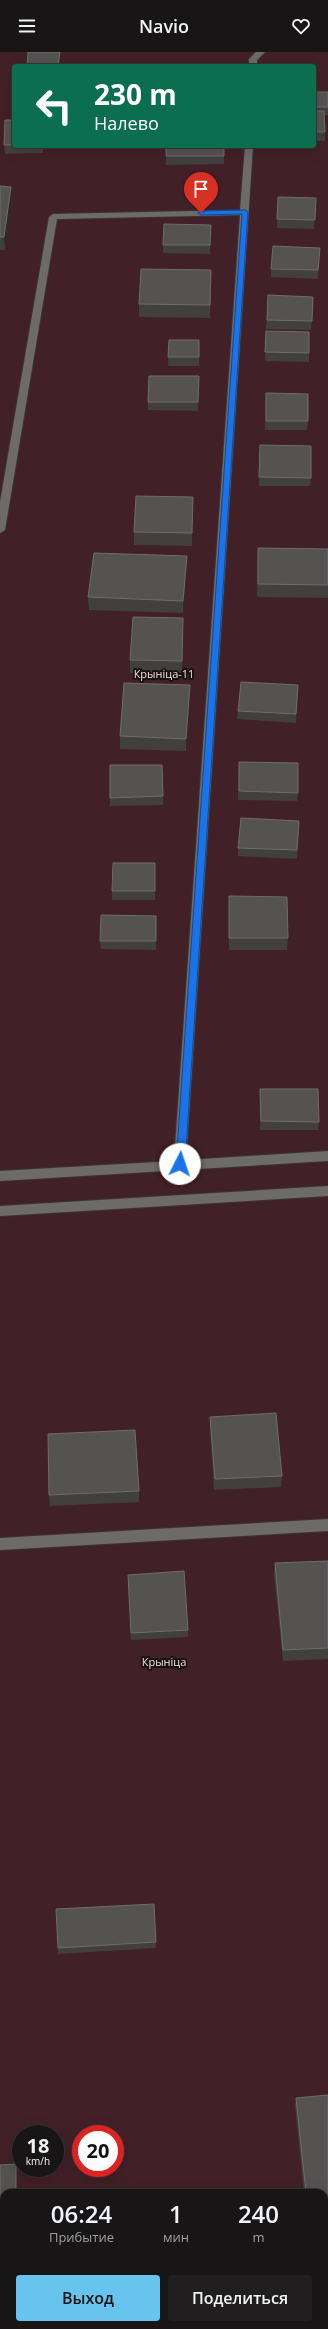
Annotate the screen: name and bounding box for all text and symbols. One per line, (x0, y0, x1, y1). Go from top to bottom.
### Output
text: Navio (139, 14, 189, 38)
icon: menu (16, 15, 38, 37)
icon: heart (290, 15, 312, 37)
text: 230 m (94, 75, 177, 113)
icon: left (28, 80, 80, 132)
text: Налево (94, 111, 159, 135)
pin (184, 172, 218, 213)
icon: arrive (190, 178, 212, 200)
park label: Крыніца-11 (134, 666, 194, 681)
position arrow (159, 1143, 201, 1185)
park label: Крыніца (142, 1654, 186, 1669)
speed limit sign: 20 (72, 2125, 124, 2177)
text: 18 (27, 2132, 49, 2159)
text: km/h (26, 2154, 50, 2168)
text: 06:24 (51, 2197, 112, 2230)
text: 1 (169, 2197, 183, 2230)
text: 240 (238, 2197, 279, 2230)
text: Прибытие (49, 2228, 114, 2246)
text: мин (163, 2228, 189, 2246)
text: m (252, 2228, 265, 2246)
button: Выход (16, 2275, 160, 2321)
button: Поделиться (168, 2275, 312, 2321)

